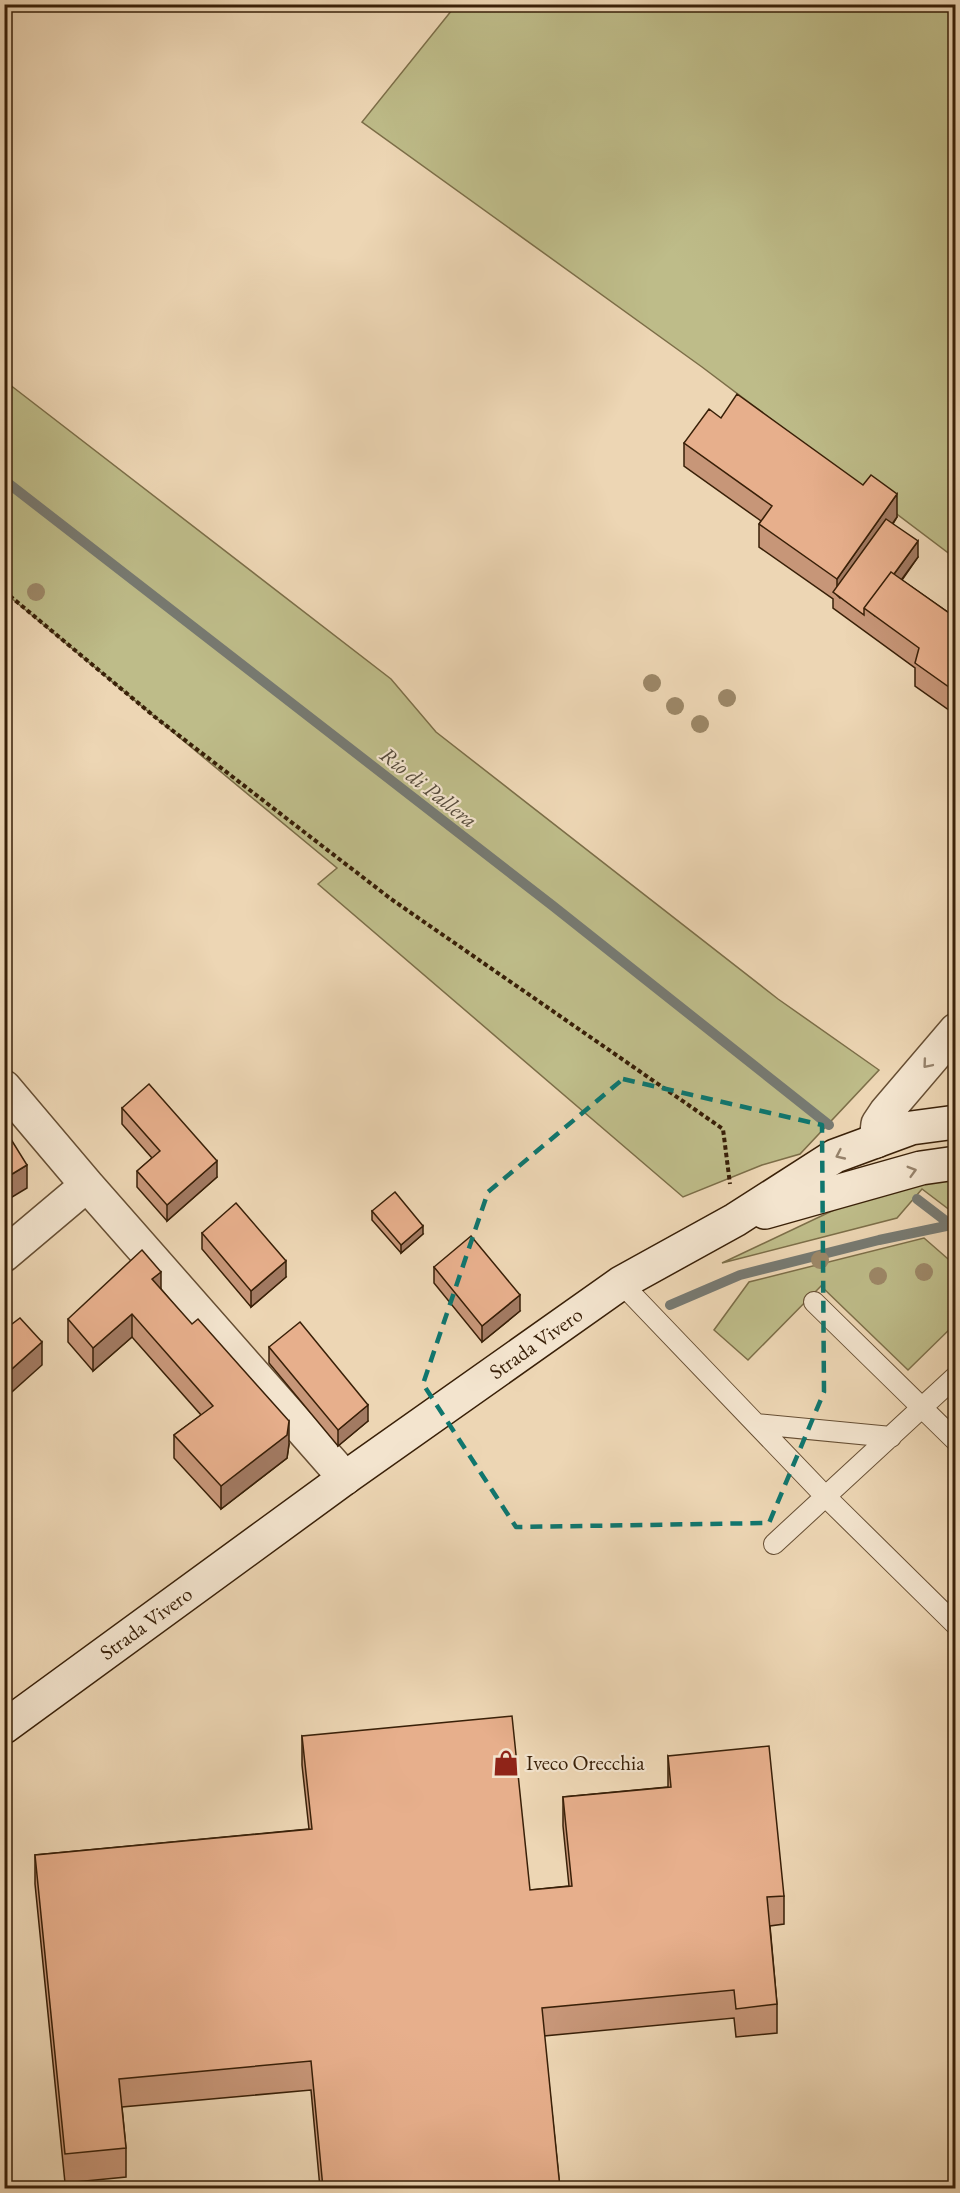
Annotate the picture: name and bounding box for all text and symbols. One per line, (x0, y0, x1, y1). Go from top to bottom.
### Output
water label: Rio di Pallera (374, 740, 483, 835)
one-way arrow (923, 1057, 934, 1068)
one-way arrow (835, 1148, 846, 1160)
one-way arrow (906, 1166, 917, 1178)
street label: Strada Vivero (484, 1300, 588, 1385)
street label: Strada Vivero (94, 1580, 197, 1666)
shop icon: Iveco Orecchia (491, 1748, 521, 1778)
place label: Iveco Orecchia (526, 1749, 645, 1776)

